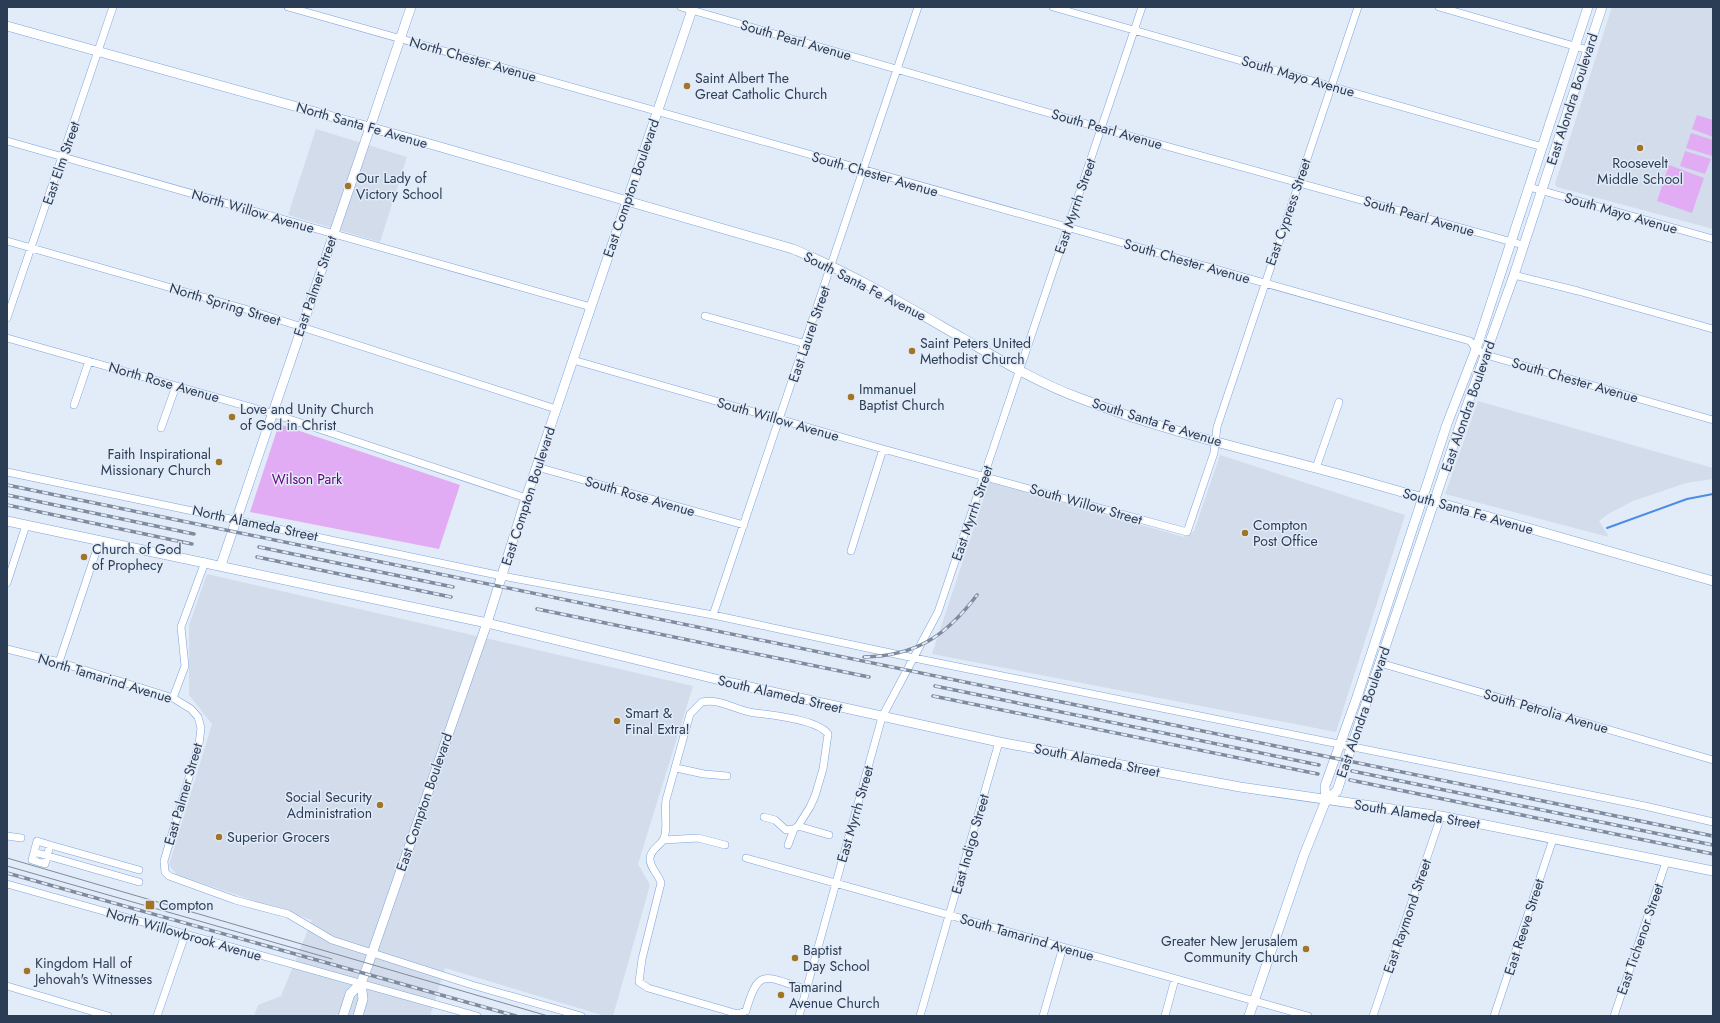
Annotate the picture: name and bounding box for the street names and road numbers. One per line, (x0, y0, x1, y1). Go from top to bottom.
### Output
street label: South Pearl Avenue (738, 15, 854, 65)
street label: North Chester Avenue (407, 31, 539, 87)
street label: East Alondra Boulevard (1541, 31, 1603, 167)
street label: South Mayo Avenue (1239, 50, 1357, 102)
street label: North Santa Fe Avenue (294, 97, 430, 153)
street label: South Pearl Avenue (1049, 104, 1165, 154)
street label: East Compton Boulevard (598, 116, 664, 260)
street label: East Elm Street (37, 118, 85, 207)
street label: South Chester Avenue (809, 146, 941, 202)
street label: East Myrrh Street (1049, 155, 1101, 256)
street label: East Cypress Street (1260, 155, 1316, 268)
street label: North Willow Avenue (189, 184, 317, 238)
street label: South Mayo Avenue (1562, 187, 1680, 239)
street label: South Pearl Avenue (1361, 191, 1477, 241)
street label: East Palmer Street (288, 232, 342, 339)
street label: South Chester Avenue (1121, 233, 1253, 289)
street label: South Santa Fe Avenue (800, 246, 930, 326)
street label: North Spring Street (167, 278, 284, 331)
street label: East Laurel Street (783, 283, 835, 385)
street label: East Alondra Boulevard (1436, 338, 1500, 474)
street label: South Chester Avenue (1509, 352, 1641, 408)
street label: North Rose Avenue (106, 357, 222, 407)
street label: South Willow Avenue (715, 392, 841, 446)
street label: South Santa Fe Avenue (1089, 393, 1225, 451)
street label: East Compton Boulevard (496, 424, 560, 568)
street label: East Myrrh Street (946, 462, 998, 563)
street label: South Rose Avenue (583, 471, 697, 521)
street label: South Willow Street (1027, 478, 1145, 530)
street label: South Santa Fe Avenue (1400, 483, 1536, 539)
street label: North Alameda Street (190, 500, 320, 546)
street label: East Alondra Boulevard (1331, 644, 1395, 780)
street label: North Tamarind Avenue (35, 648, 175, 708)
street label: South Alameda Street (716, 670, 845, 718)
street label: South Petrolia Avenue (1481, 684, 1611, 738)
street label: East Compton Boulevard (391, 730, 457, 874)
street label: South Alameda Street (1033, 738, 1162, 782)
street label: East Palmer Street (159, 740, 207, 847)
street label: East Myrrh Street (832, 763, 879, 865)
street label: East Indigo Street (946, 791, 994, 896)
street label: South Alameda Street (1353, 794, 1482, 834)
street label: East Raymond Street (1378, 856, 1436, 976)
street label: East Reeve Street (1499, 876, 1549, 978)
street label: East Tichenor Street (1612, 880, 1669, 997)
street label: North Willowbrook Avenue (104, 902, 264, 966)
street label: South Tamarind Avenue (958, 908, 1096, 966)

